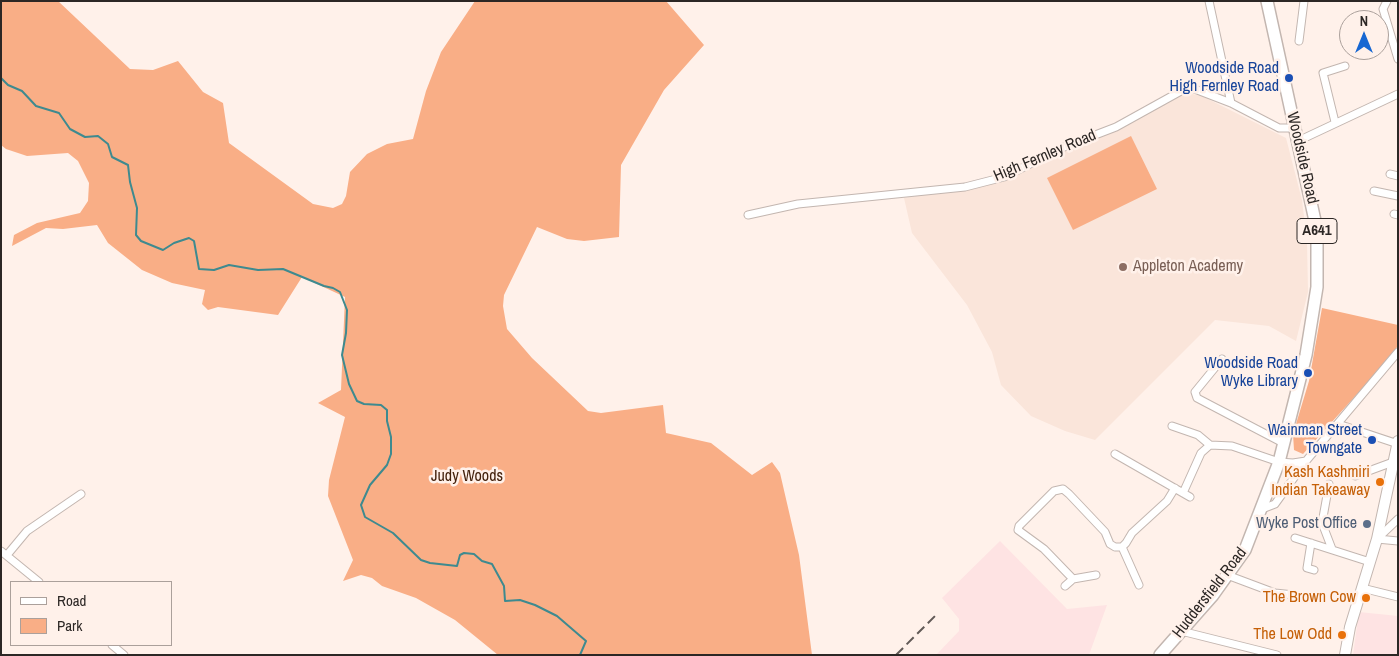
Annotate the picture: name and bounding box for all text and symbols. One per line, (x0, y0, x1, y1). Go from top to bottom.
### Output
north arrow (1339, 10, 1389, 60)
text: N (1360, 12, 1368, 30)
place label: Woodside Road High Fernley Road (1170, 59, 1279, 97)
marker: Woodside Road High Fernley Road (1283, 72, 1295, 84)
street label: Woodside Road (1282, 110, 1322, 206)
street label: High Fernley Road (991, 126, 1099, 186)
road number: A641 (1297, 218, 1337, 244)
place label: Appleton Academy (1133, 257, 1243, 277)
marker: Appleton Academy (1117, 261, 1129, 273)
place label: Woodside Road Wyke Library (1204, 354, 1298, 392)
marker: Woodside Road Wyke Library (1302, 367, 1314, 379)
place label: Wainman Street Towngate (1268, 421, 1362, 459)
marker: Wainman Street Towngate (1366, 434, 1378, 446)
place label: Kash Kashmiri Indian Takeaway (1271, 463, 1370, 501)
park label: Judy Woods (431, 467, 503, 487)
marker: Kash Kashmiri Indian Takeaway (1374, 476, 1386, 488)
place label: Wyke Post Office (1256, 514, 1357, 534)
marker: Wyke Post Office (1361, 518, 1373, 530)
street label: Huddersfield Road (1169, 544, 1251, 642)
legend (10, 581, 172, 646)
place label: The Brown Cow (1263, 588, 1356, 608)
text: Road (57, 590, 86, 611)
marker: The Brown Cow (1360, 592, 1372, 604)
text: Park (57, 615, 82, 636)
place label: The Low Odd (1253, 625, 1332, 645)
marker: The Low Odd (1336, 629, 1348, 641)

